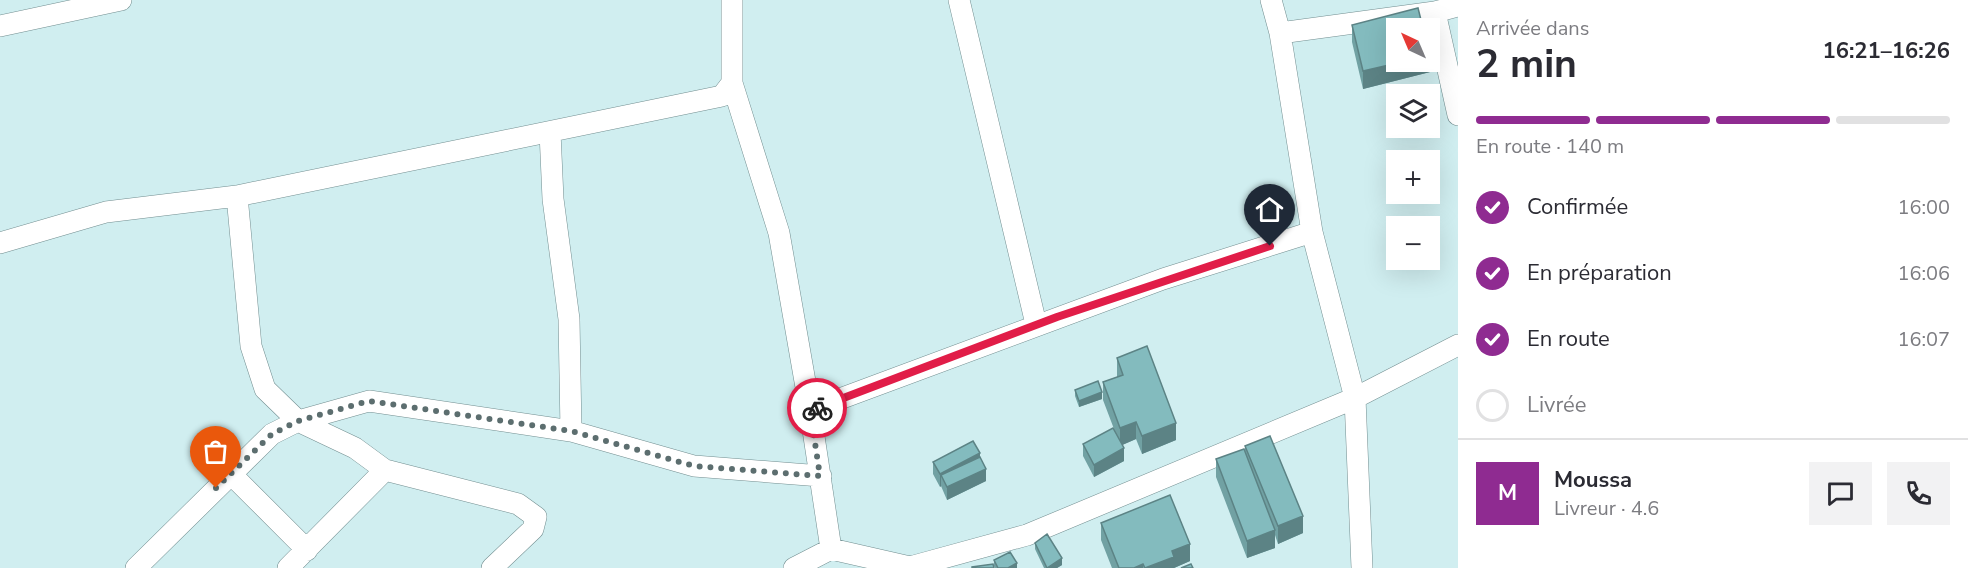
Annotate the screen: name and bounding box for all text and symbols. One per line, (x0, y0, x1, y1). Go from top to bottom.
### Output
text: Arrivée dans (1476, 15, 1589, 42)
north arrow (1386, 18, 1440, 72)
map controls (1386, 18, 1440, 270)
text: 16:21–16:26 (1822, 36, 1950, 66)
text: 2 min (1476, 38, 1577, 91)
button: layers (1386, 84, 1440, 138)
text: En route · 140 m (1476, 133, 1624, 160)
button: + (1386, 150, 1440, 204)
pin (1244, 184, 1295, 246)
icon: check (1476, 191, 1509, 224)
text: Confirmée (1527, 192, 1628, 222)
icon: home (1253, 193, 1286, 226)
text: 16:00 (1897, 194, 1950, 221)
button: − (1386, 216, 1440, 270)
icon: check (1476, 257, 1509, 290)
text: En préparation (1527, 258, 1672, 288)
text: 16:06 (1897, 260, 1950, 287)
icon: check (1476, 323, 1509, 356)
text: En route (1527, 324, 1610, 354)
text: 16:07 (1897, 326, 1950, 353)
courier (787, 378, 847, 438)
text: Livrée (1527, 390, 1587, 420)
icon: bike (801, 392, 834, 425)
pin (190, 426, 241, 488)
icon: bag (199, 435, 232, 468)
button: chat (1809, 462, 1872, 525)
button: phone (1887, 462, 1950, 525)
text: Moussa (1554, 465, 1632, 495)
text: M (1498, 478, 1517, 508)
text: Livreur · 4.6 (1554, 495, 1659, 522)

